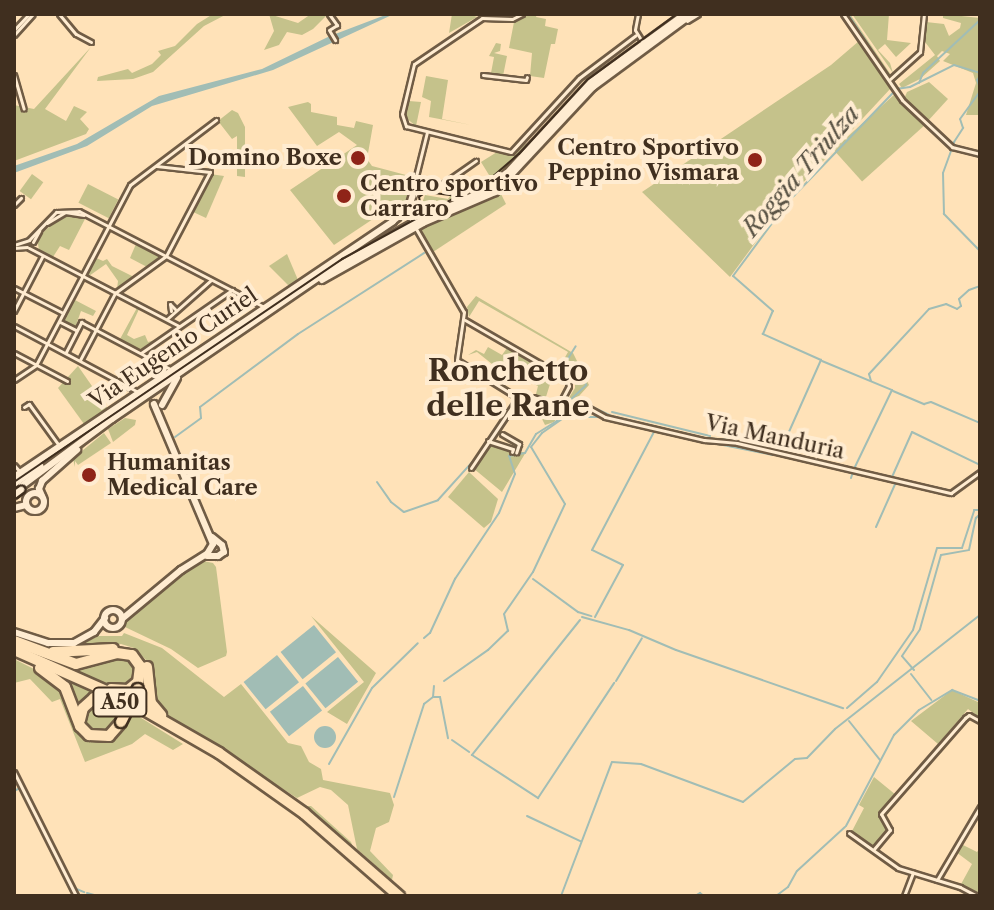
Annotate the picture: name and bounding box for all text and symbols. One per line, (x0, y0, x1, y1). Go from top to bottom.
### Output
water label: Roggia Triulza (736, 100, 866, 242)
place label: Centro Sportivo Peppino Vismara (547, 134, 739, 186)
place label: Domino Boxe (188, 145, 342, 171)
marker: Domino Boxe (349, 149, 367, 167)
marker: Centro Sportivo Peppino Vismara (746, 151, 764, 169)
place label: Centro sportivo Carraro (360, 170, 538, 222)
marker: Centro sportivo Carraro (335, 187, 353, 205)
street label: Via Eugenio Curiel (84, 282, 262, 414)
district label: Ronchetto delle Rane (426, 353, 590, 424)
street label: Via Manduria (703, 409, 847, 465)
place label: Humanitas Medical Care (107, 449, 258, 500)
marker: Humanitas Medical Care (78, 464, 100, 486)
road number: A50 (92, 686, 148, 718)

